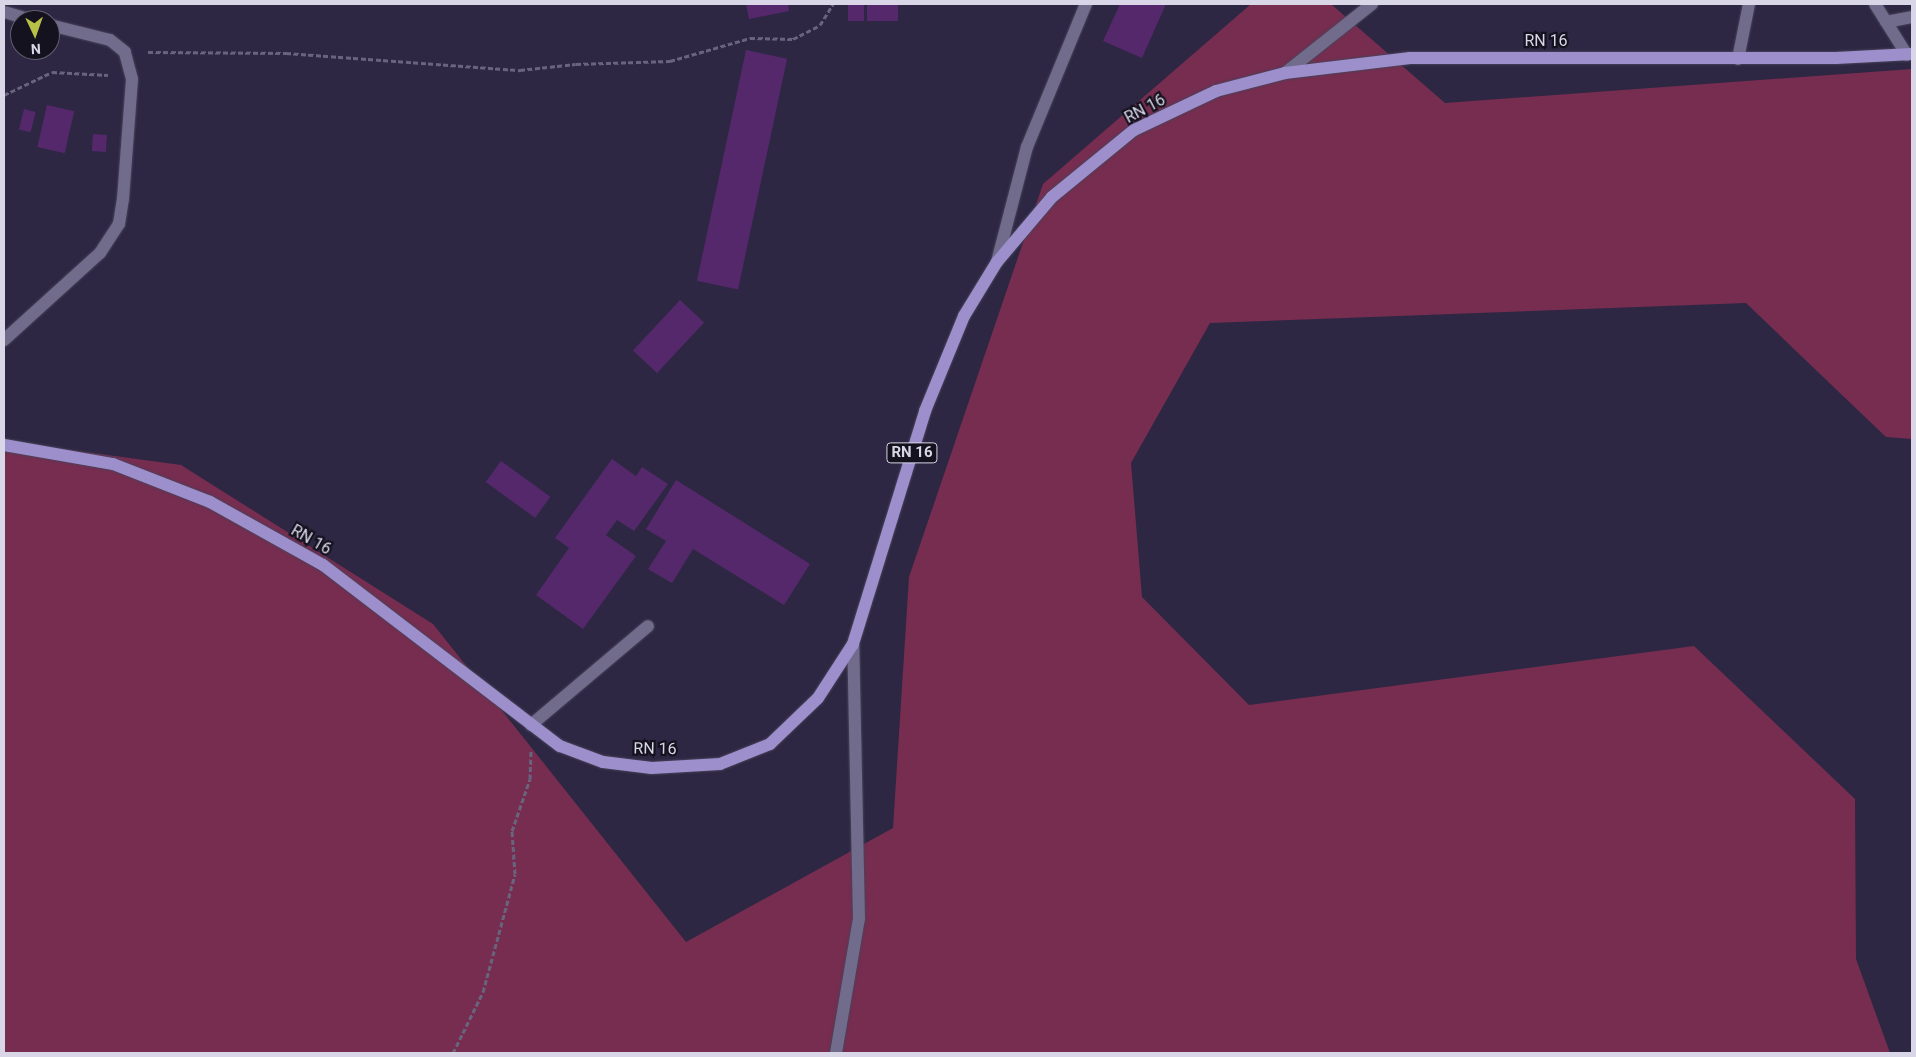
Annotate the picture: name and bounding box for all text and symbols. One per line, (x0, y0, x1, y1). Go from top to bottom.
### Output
north arrow (10, 10, 60, 60)
street label: RN 16 (1524, 31, 1568, 51)
text: N (30, 41, 41, 57)
street label: RN 16 (1121, 90, 1169, 128)
road number: RN 16 (886, 440, 938, 466)
street label: RN 16 (287, 521, 335, 559)
street label: RN 16 (633, 739, 677, 759)

